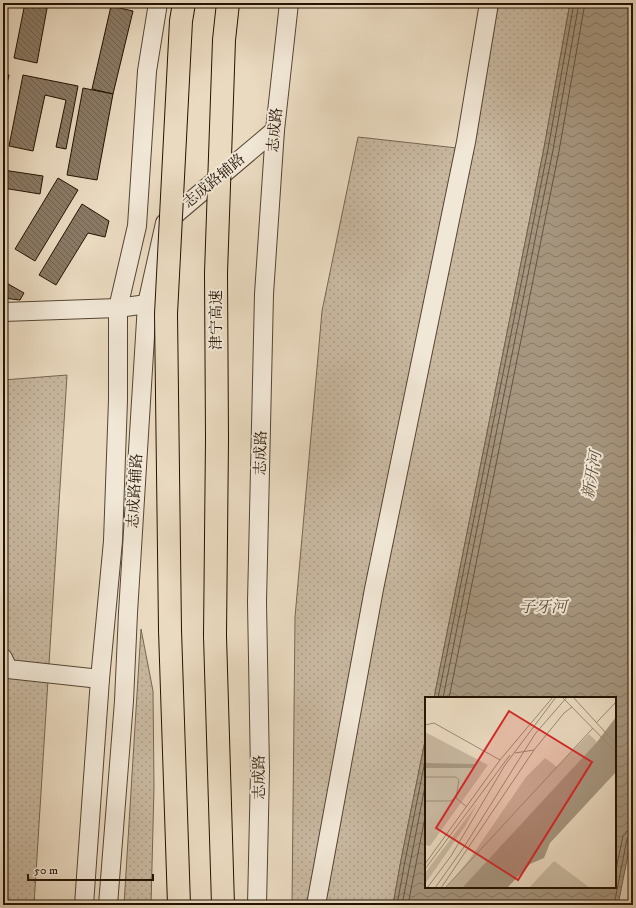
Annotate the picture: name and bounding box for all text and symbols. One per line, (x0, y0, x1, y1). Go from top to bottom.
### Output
street label: 志成路 (264, 107, 286, 153)
street label: 志成路辅路 (179, 150, 249, 212)
street label: 津宁高速 (207, 290, 226, 350)
street label: 志成路 (251, 430, 271, 476)
water label: 新开河 (578, 447, 607, 500)
street label: 志成路辅路 (124, 453, 146, 529)
water label: 子牙河 (519, 597, 570, 617)
inset map (425, 697, 616, 888)
street label: 志成路 (250, 754, 269, 800)
scale bar (28, 856, 153, 882)
text: 50 m (34, 863, 58, 878)

